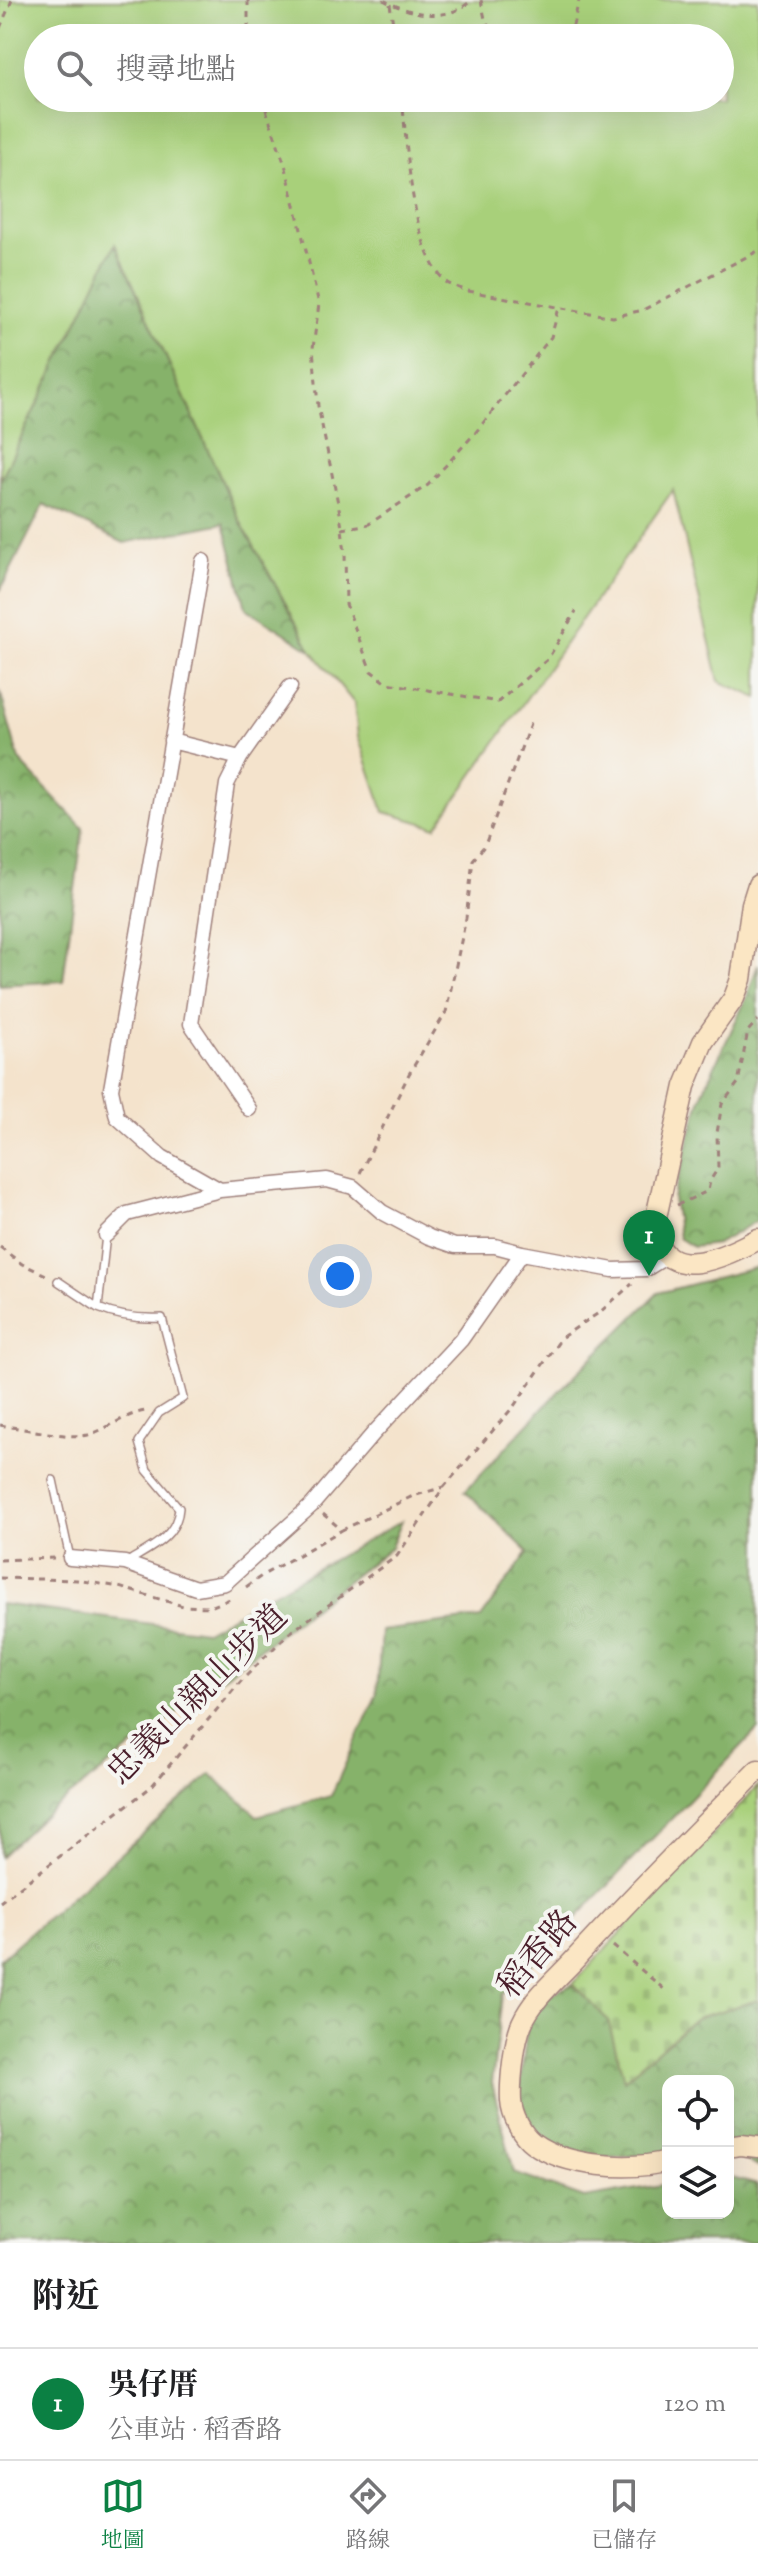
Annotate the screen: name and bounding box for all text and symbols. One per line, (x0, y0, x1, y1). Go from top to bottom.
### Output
search box (24, 24, 734, 112)
icon: search (52, 46, 96, 90)
text: 搜尋地點 (116, 50, 236, 93)
pin: 1 (623, 1210, 675, 1276)
your location (320, 1256, 360, 1296)
street label: 忠義山親山步道 (98, 1595, 300, 1797)
street label: 稻香路 (487, 1900, 591, 2010)
map controls (662, 2075, 734, 2219)
button: locate (662, 2075, 734, 2147)
button: layers (662, 2147, 734, 2219)
text: 附近 (32, 2274, 100, 2323)
text: 吳仔厝 (108, 2365, 198, 2408)
text: 1 (54, 2386, 62, 2423)
text: 120 m (664, 2386, 726, 2423)
text: 公車站 · 稻香路 (108, 2413, 282, 2450)
tab: 地圖 (101, 2474, 145, 2558)
tab: 路線 (346, 2474, 390, 2558)
tab: 已儲存 (591, 2474, 657, 2558)

